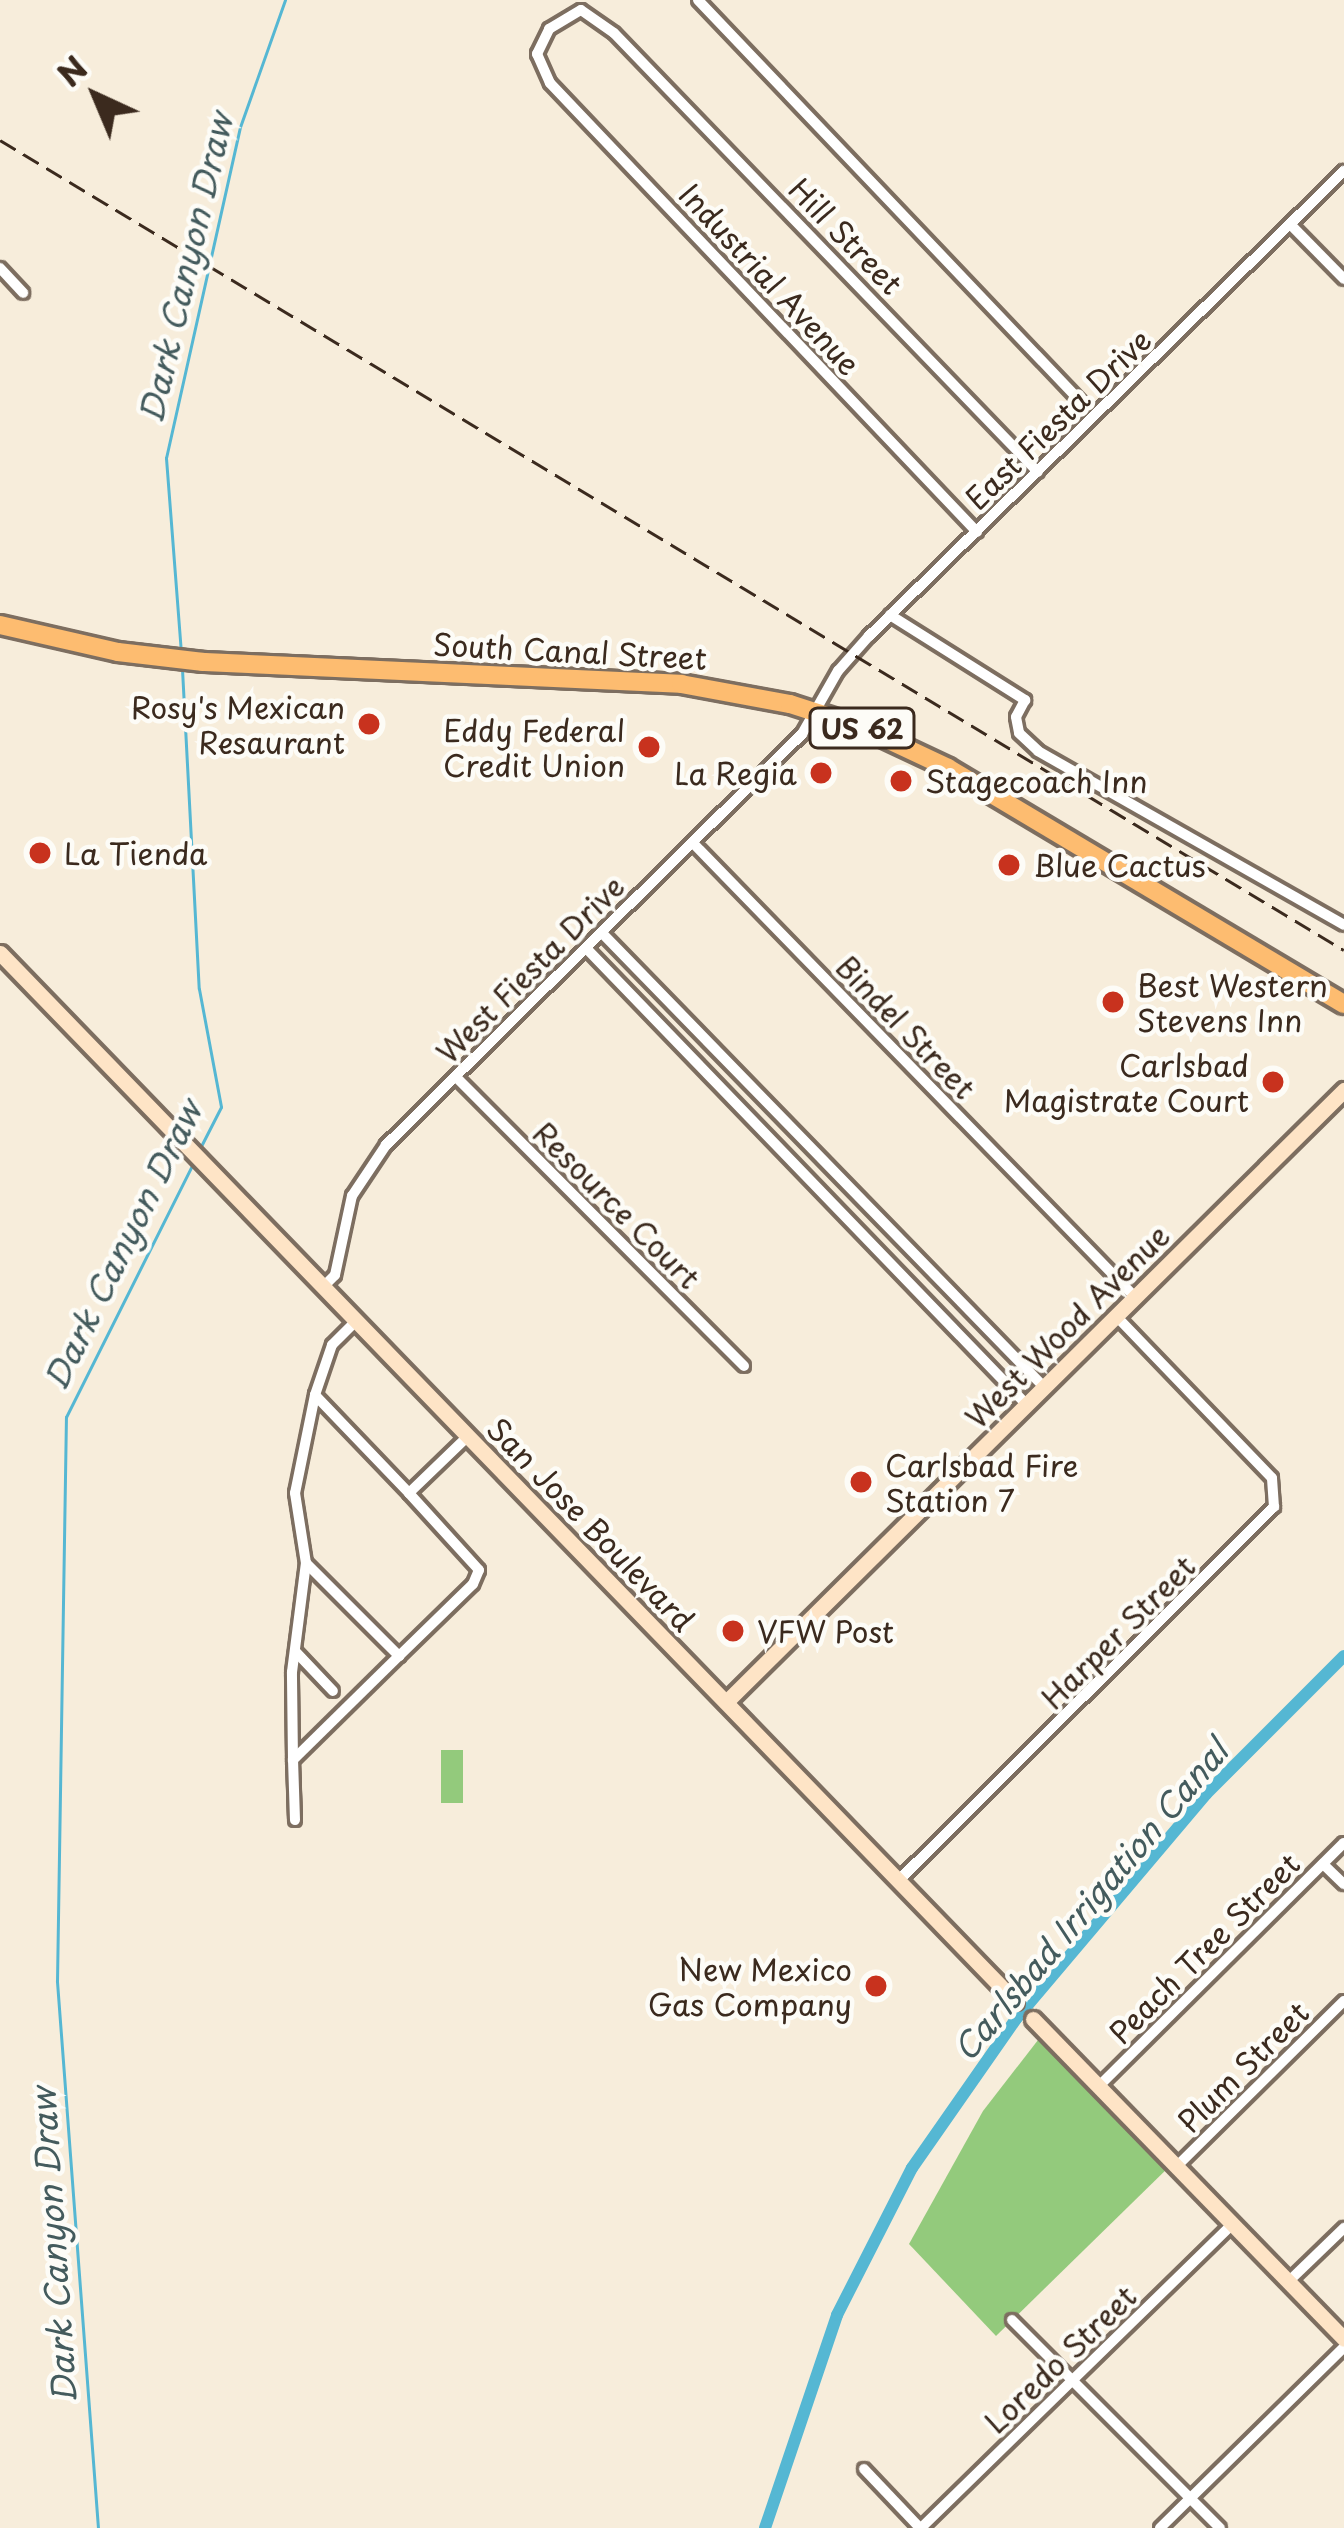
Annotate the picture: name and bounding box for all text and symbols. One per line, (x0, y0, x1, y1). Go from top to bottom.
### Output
north arrow (36, 36, 156, 156)
text: N (44, 43, 98, 97)
water label: Dark Canyon Draw (130, 110, 240, 426)
street label: Hill Street (782, 170, 910, 302)
street label: Industrial Avenue (672, 176, 868, 382)
street label: East Fiesta Drive (958, 321, 1158, 517)
street label: South Canal Street (431, 626, 709, 676)
place label: Rosy's Mexican Resaurant (130, 689, 345, 760)
road number: US 62 (808, 707, 916, 749)
marker: Rosy's Mexican Resaurant (356, 711, 382, 737)
place label: Eddy Federal Credit Union (440, 712, 625, 783)
marker: Eddy Federal Credit Union (636, 734, 662, 760)
place label: La Regia (672, 755, 797, 791)
marker: La Regia (808, 760, 834, 786)
place label: Stagecoach Inn (925, 763, 1148, 799)
marker: Stagecoach Inn (888, 768, 914, 794)
place label: La Tienda (64, 835, 208, 871)
marker: La Tienda (27, 840, 53, 866)
place label: Blue Cactus (1033, 847, 1205, 883)
marker: Blue Cactus (996, 852, 1022, 878)
street label: West Fiesta Drive (428, 867, 632, 1071)
street label: Bindel Street (828, 947, 984, 1107)
place label: Best Western Stevens Inn (1137, 967, 1328, 1038)
marker: Best Western Stevens Inn (1100, 989, 1126, 1015)
place label: Carlsbad Magistrate Court (1002, 1047, 1249, 1118)
marker: Carlsbad Magistrate Court (1260, 1069, 1286, 1095)
water label: Dark Canyon Draw (35, 1095, 209, 1395)
street label: Resource Court (526, 1114, 708, 1296)
street label: West Wood Avenue (958, 1217, 1176, 1435)
street label: San Jose Boulevard (481, 1411, 701, 1637)
place label: Carlsbad Fire Station 7 (885, 1447, 1079, 1518)
marker: Carlsbad Fire Station 7 (848, 1469, 874, 1495)
street label: Harper Street (1034, 1548, 1202, 1716)
place label: VFW Post (757, 1613, 896, 1649)
marker: VFW Post (720, 1618, 746, 1644)
water label: Carlsbad Irrigation Canal (944, 1731, 1236, 2069)
street label: Peach Tree Street (1100, 1844, 1308, 2052)
place label: New Mexico Gas Company (647, 1951, 852, 2022)
marker: New Mexico Gas Company (863, 1973, 889, 1999)
street label: Plum Street (1170, 1994, 1316, 2140)
water label: Dark Canyon Draw (22, 2087, 84, 2405)
street label: Loredo Street (977, 2278, 1143, 2440)

